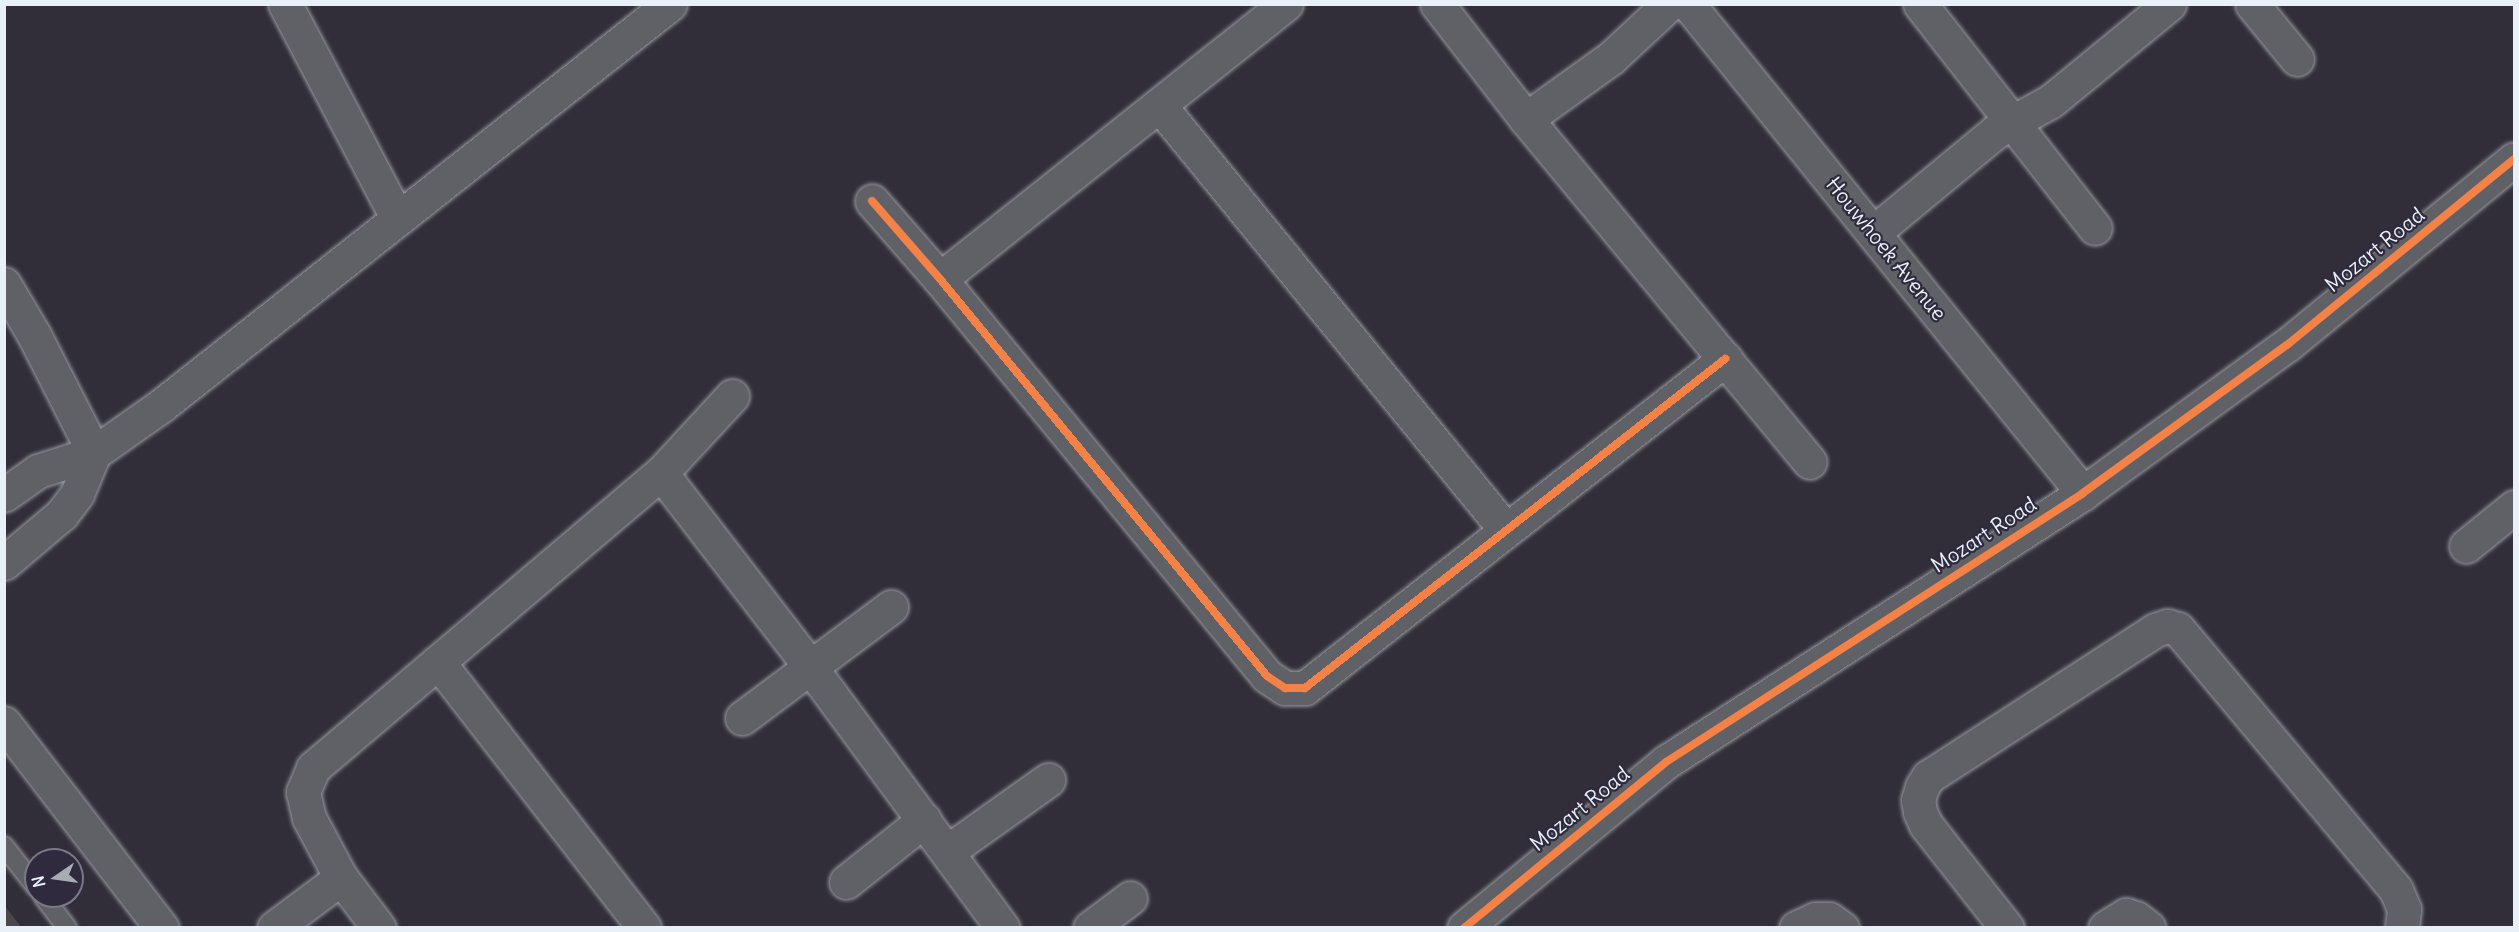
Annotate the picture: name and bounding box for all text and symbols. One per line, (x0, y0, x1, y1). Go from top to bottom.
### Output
street label: Houwhoek Avenue (1821, 172, 1951, 326)
street label: Mozart Road (2320, 202, 2430, 298)
street label: Mozart Road (1927, 492, 2041, 578)
street label: Mozart Road (1525, 761, 1635, 857)
north arrow (24, 848, 84, 908)
text: N (27, 874, 49, 889)

